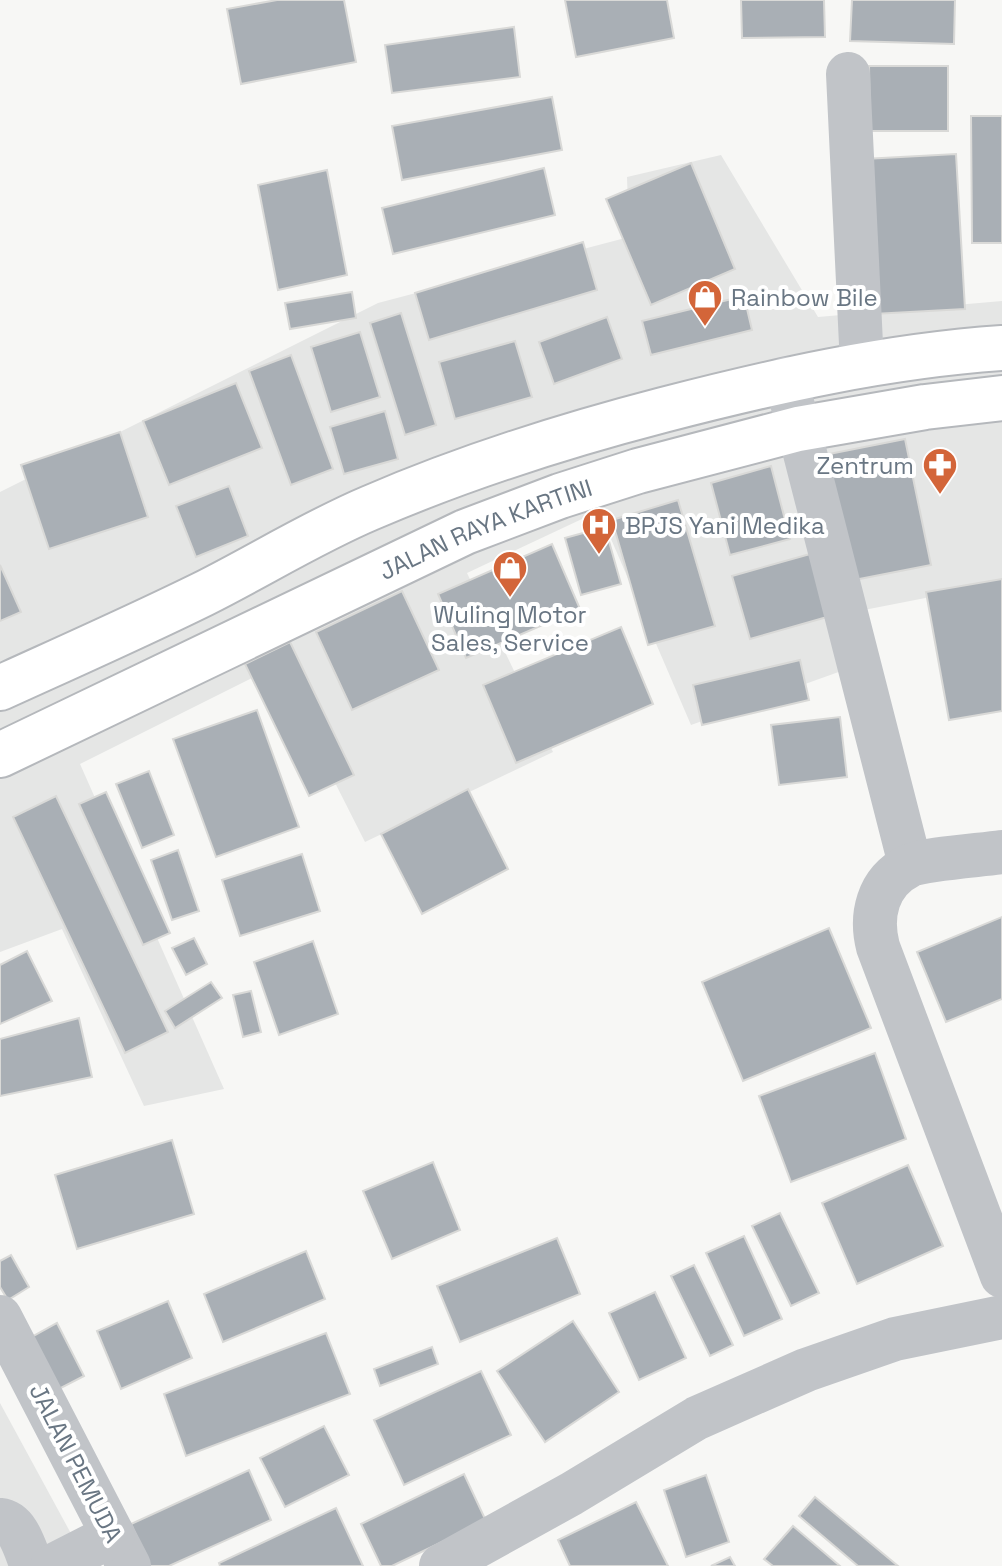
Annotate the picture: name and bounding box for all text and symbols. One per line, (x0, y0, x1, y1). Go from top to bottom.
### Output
shop icon: Rainbow Bile (686, 278, 724, 328)
place label: Rainbow Bile (731, 282, 878, 313)
pharmacy icon: Zentrum (921, 446, 959, 496)
place label: Zentrum (817, 450, 914, 481)
street label: JALAN RAYA KARTINI (374, 471, 596, 586)
hospital icon: BPJS Yani Medika (580, 506, 618, 556)
place label: BPJS Yani Medika (625, 510, 825, 541)
shop icon: Wuling Motor Sales, Service (491, 549, 529, 599)
place label: Wuling Motor Sales, Service (431, 599, 589, 658)
street label: JALAN PEMUDA (23, 1378, 129, 1548)

